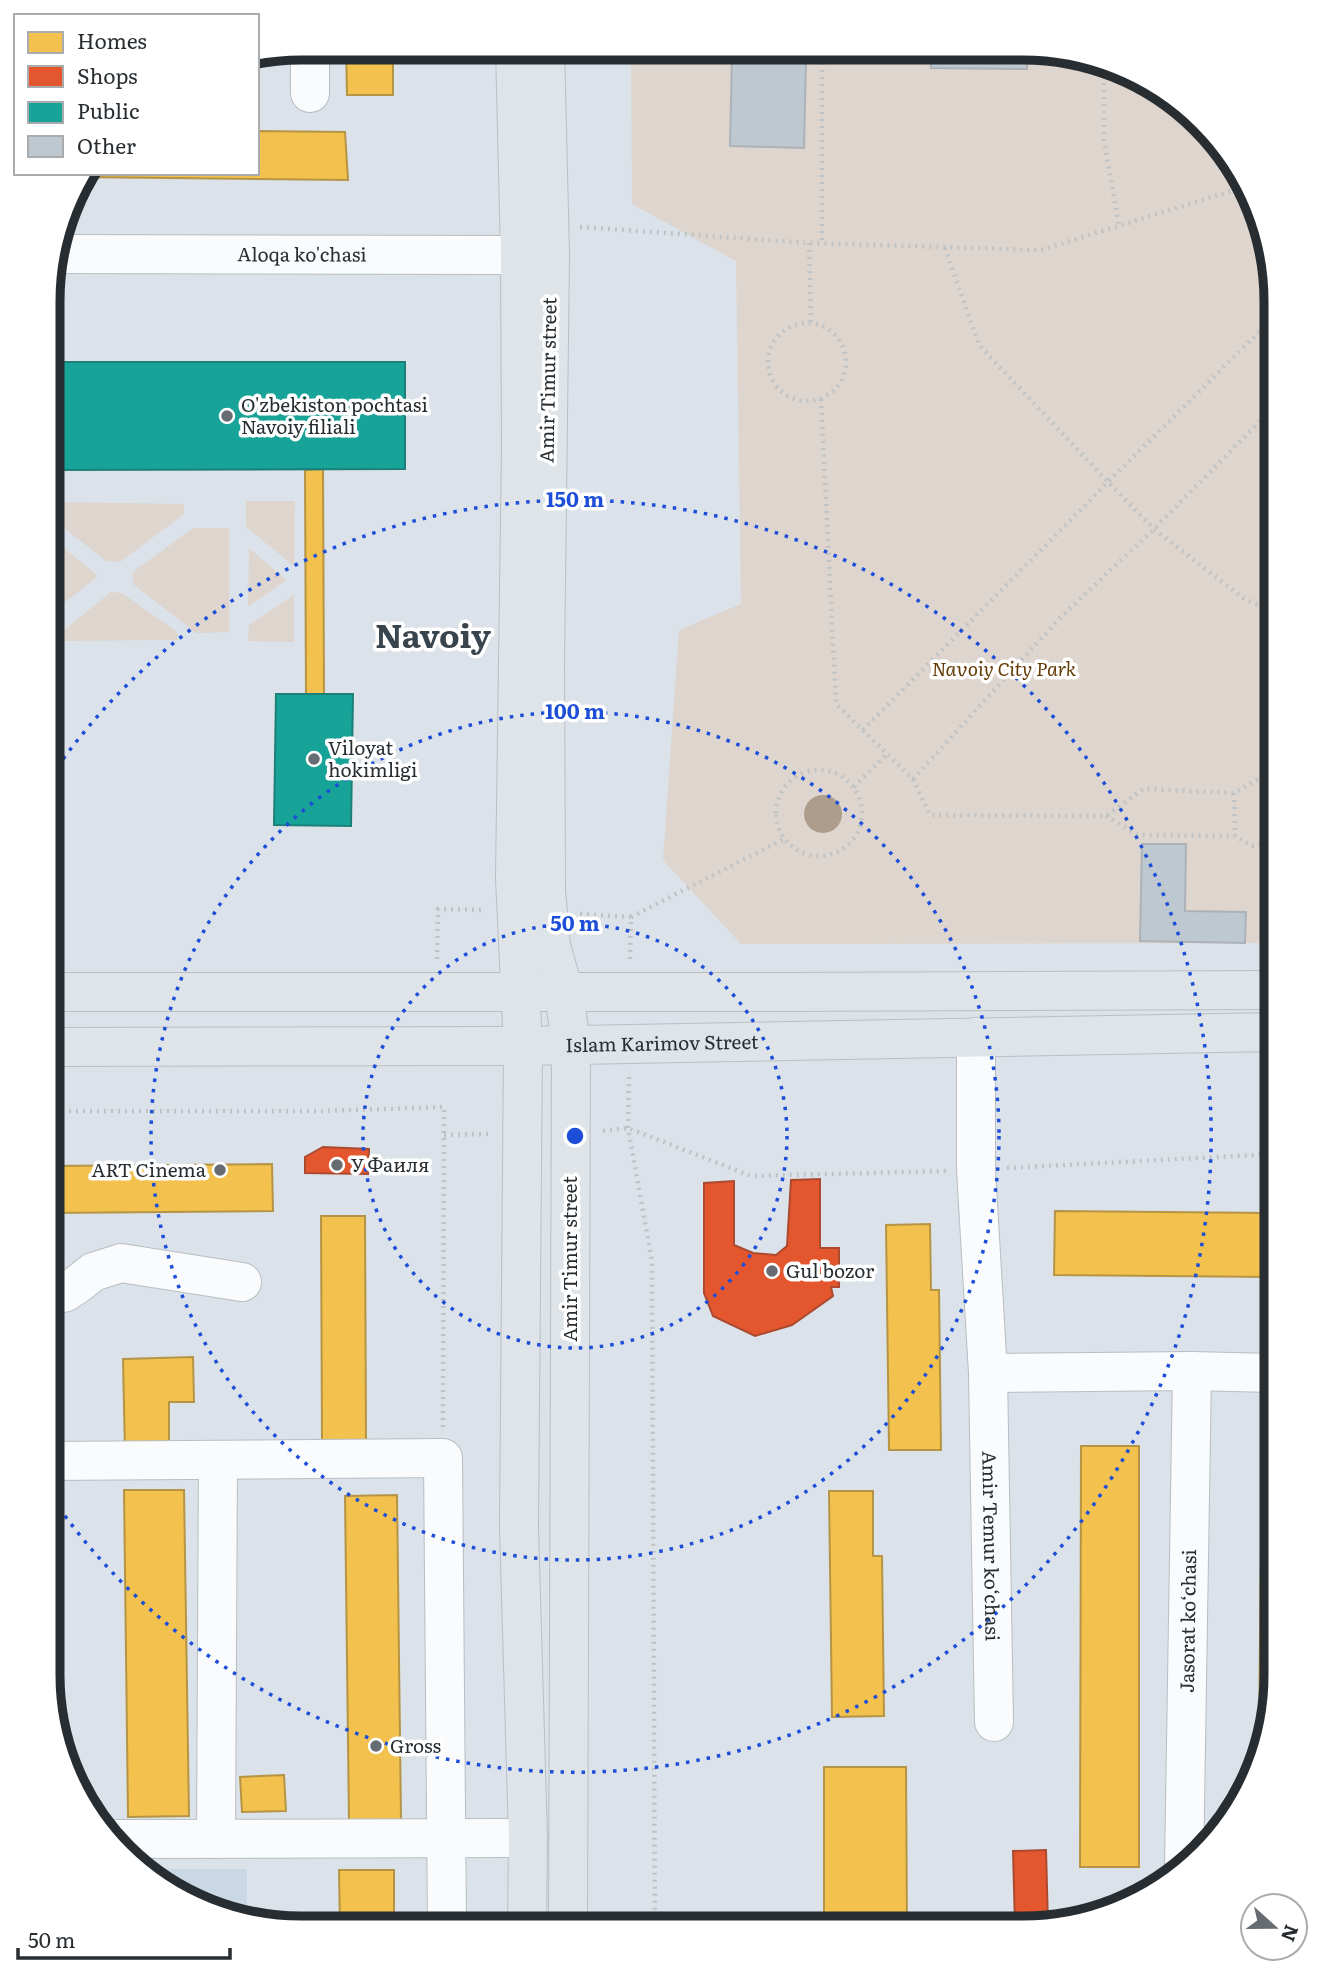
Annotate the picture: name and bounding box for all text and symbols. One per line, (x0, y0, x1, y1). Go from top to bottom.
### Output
legend (14, 14, 259, 175)
text: Homes (77, 24, 147, 55)
text: Shops (77, 59, 138, 90)
text: Public (77, 94, 139, 125)
text: Other (77, 129, 136, 160)
street label: Aloqa ko'chasi (237, 239, 367, 268)
street label: Amir Timur street (532, 297, 562, 463)
place label: O'zbekiston pochtasi Navoiy filiali (241, 390, 428, 440)
marker: O'zbekiston pochtasi Navoiy filiali (219, 408, 235, 424)
text: 150 m (546, 482, 604, 513)
district label: Navoiy (375, 609, 492, 658)
park label: Navoiy City Park (932, 654, 1077, 682)
text: 100 m (545, 694, 605, 725)
place label: Viloyat hokimligi (328, 733, 417, 783)
marker: Viloyat hokimligi (306, 751, 322, 767)
text: 50 m (550, 906, 600, 937)
street label: Islam Karimov Street (565, 1027, 759, 1058)
centre of rings (563, 1124, 587, 1148)
place label: У Фаиля (351, 1150, 430, 1178)
place label: ART Cinema (92, 1155, 207, 1183)
marker: У Фаиля (329, 1157, 345, 1173)
marker: ART Cinema (212, 1162, 228, 1178)
street label: Amir Timur street (555, 1176, 583, 1342)
place label: Gul bozor (786, 1256, 874, 1284)
marker: Gul bozor (764, 1263, 780, 1279)
street label: Amir Temur ko‘chasi (976, 1451, 1008, 1641)
street label: Jasorat ko‘chasi (1172, 1549, 1202, 1693)
place label: Gross (390, 1731, 442, 1759)
marker: Gross (368, 1738, 384, 1754)
north arrow (1239, 1892, 1309, 1962)
scale bar (18, 1916, 229, 1960)
text: N (1275, 1921, 1307, 1946)
text: 50 m (28, 1923, 75, 1954)

